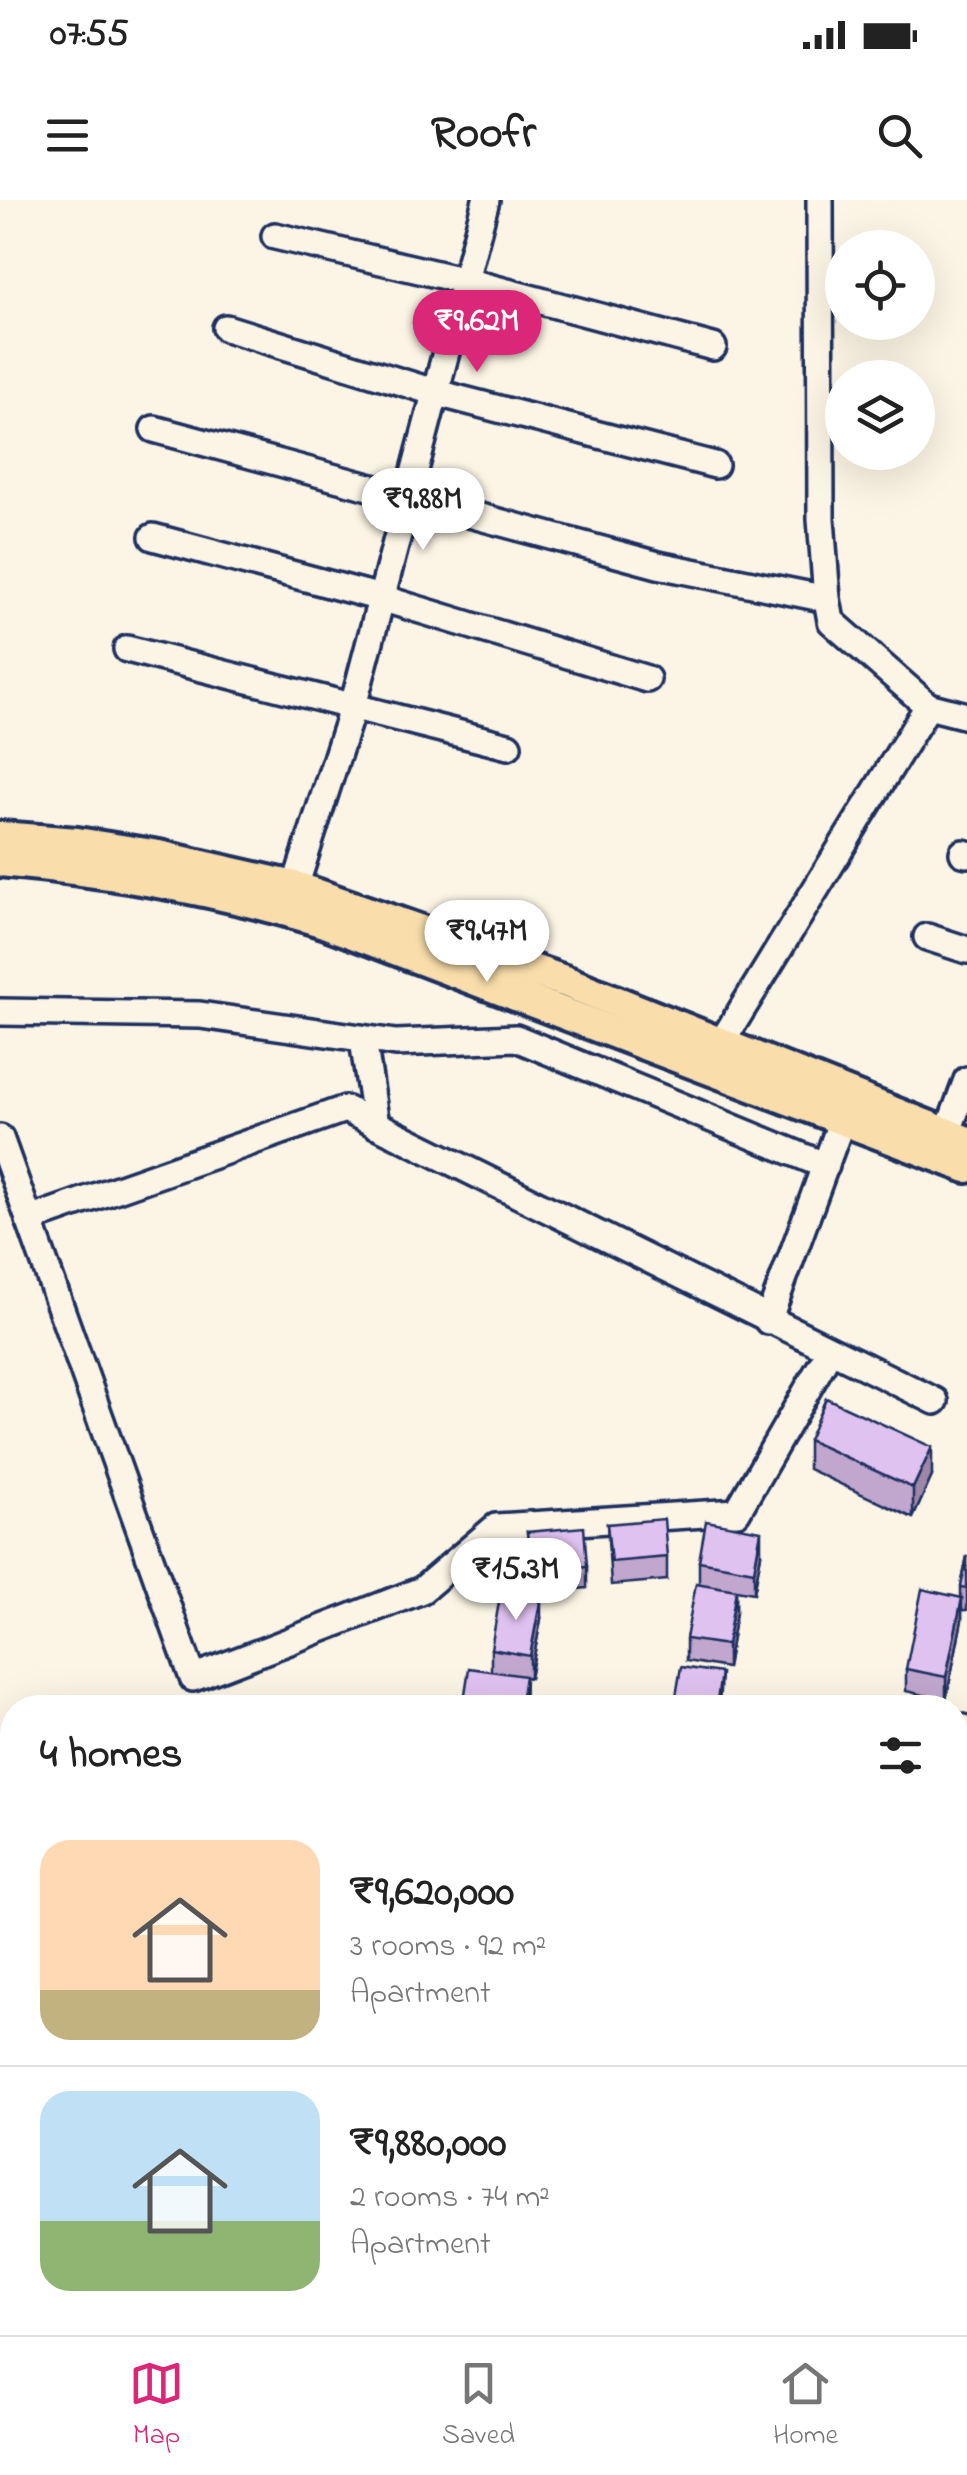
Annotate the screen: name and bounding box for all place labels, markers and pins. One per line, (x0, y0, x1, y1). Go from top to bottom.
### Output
pin: ₹9.62M (396, 290, 558, 375)
pin: ₹9.88M (342, 468, 504, 553)
pin: ₹9.47M (406, 900, 568, 985)
pin: ₹15.3M (435, 1538, 597, 1623)

